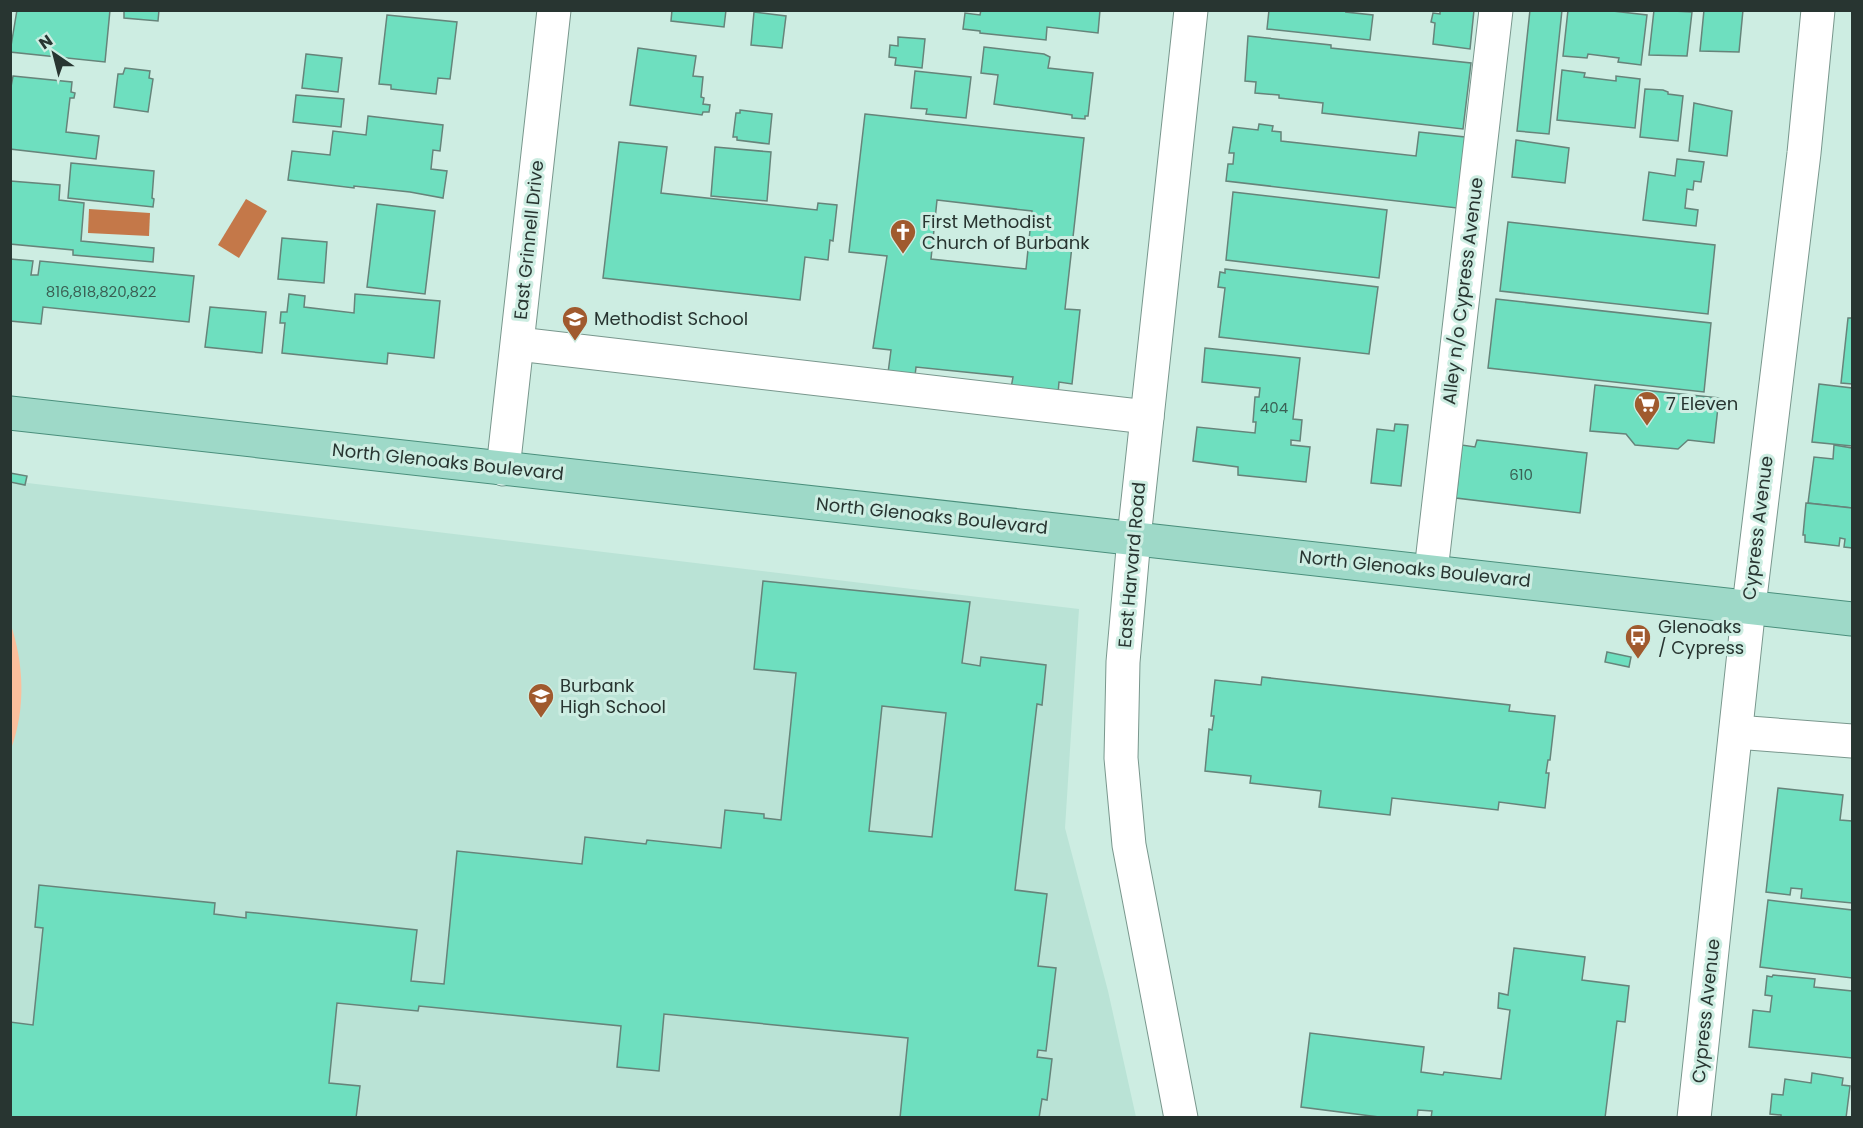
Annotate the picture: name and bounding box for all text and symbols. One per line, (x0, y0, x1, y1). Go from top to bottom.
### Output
north arrow (24, 24, 84, 84)
text: N (34, 29, 57, 55)
street label: East Grinnell Drive (508, 159, 549, 321)
street label: Alley n/o Cypress Avenue (1436, 176, 1489, 406)
place label: First Methodist Church of Burbank (922, 209, 1090, 255)
church icon: First Methodist Church of Burbank (888, 217, 918, 255)
house number: 816,818,820,822 (46, 281, 156, 302)
school or university icon: Methodist School (560, 304, 590, 342)
place label: Methodist School (594, 306, 748, 331)
supermarket icon: 7 Eleven (1632, 389, 1662, 427)
place label: 7 Eleven (1666, 391, 1738, 416)
house number: 404 (1260, 397, 1288, 418)
street label: North Glenoaks Boulevard (331, 437, 565, 486)
street label: Cypress Avenue (1736, 454, 1779, 602)
house number: 610 (1509, 464, 1533, 485)
street label: East Harvard Road (1112, 481, 1151, 649)
street label: North Glenoaks Boulevard (815, 491, 1049, 540)
street label: North Glenoaks Boulevard (1298, 544, 1532, 593)
place label: Glenoaks / Cypress (1658, 614, 1744, 660)
bus stop icon: Glenoaks / Cypress (1623, 622, 1653, 660)
place label: Burbank High School (560, 673, 666, 719)
school or university icon: Burbank High School (526, 681, 556, 719)
street label: Cypress Avenue (1685, 937, 1726, 1084)

